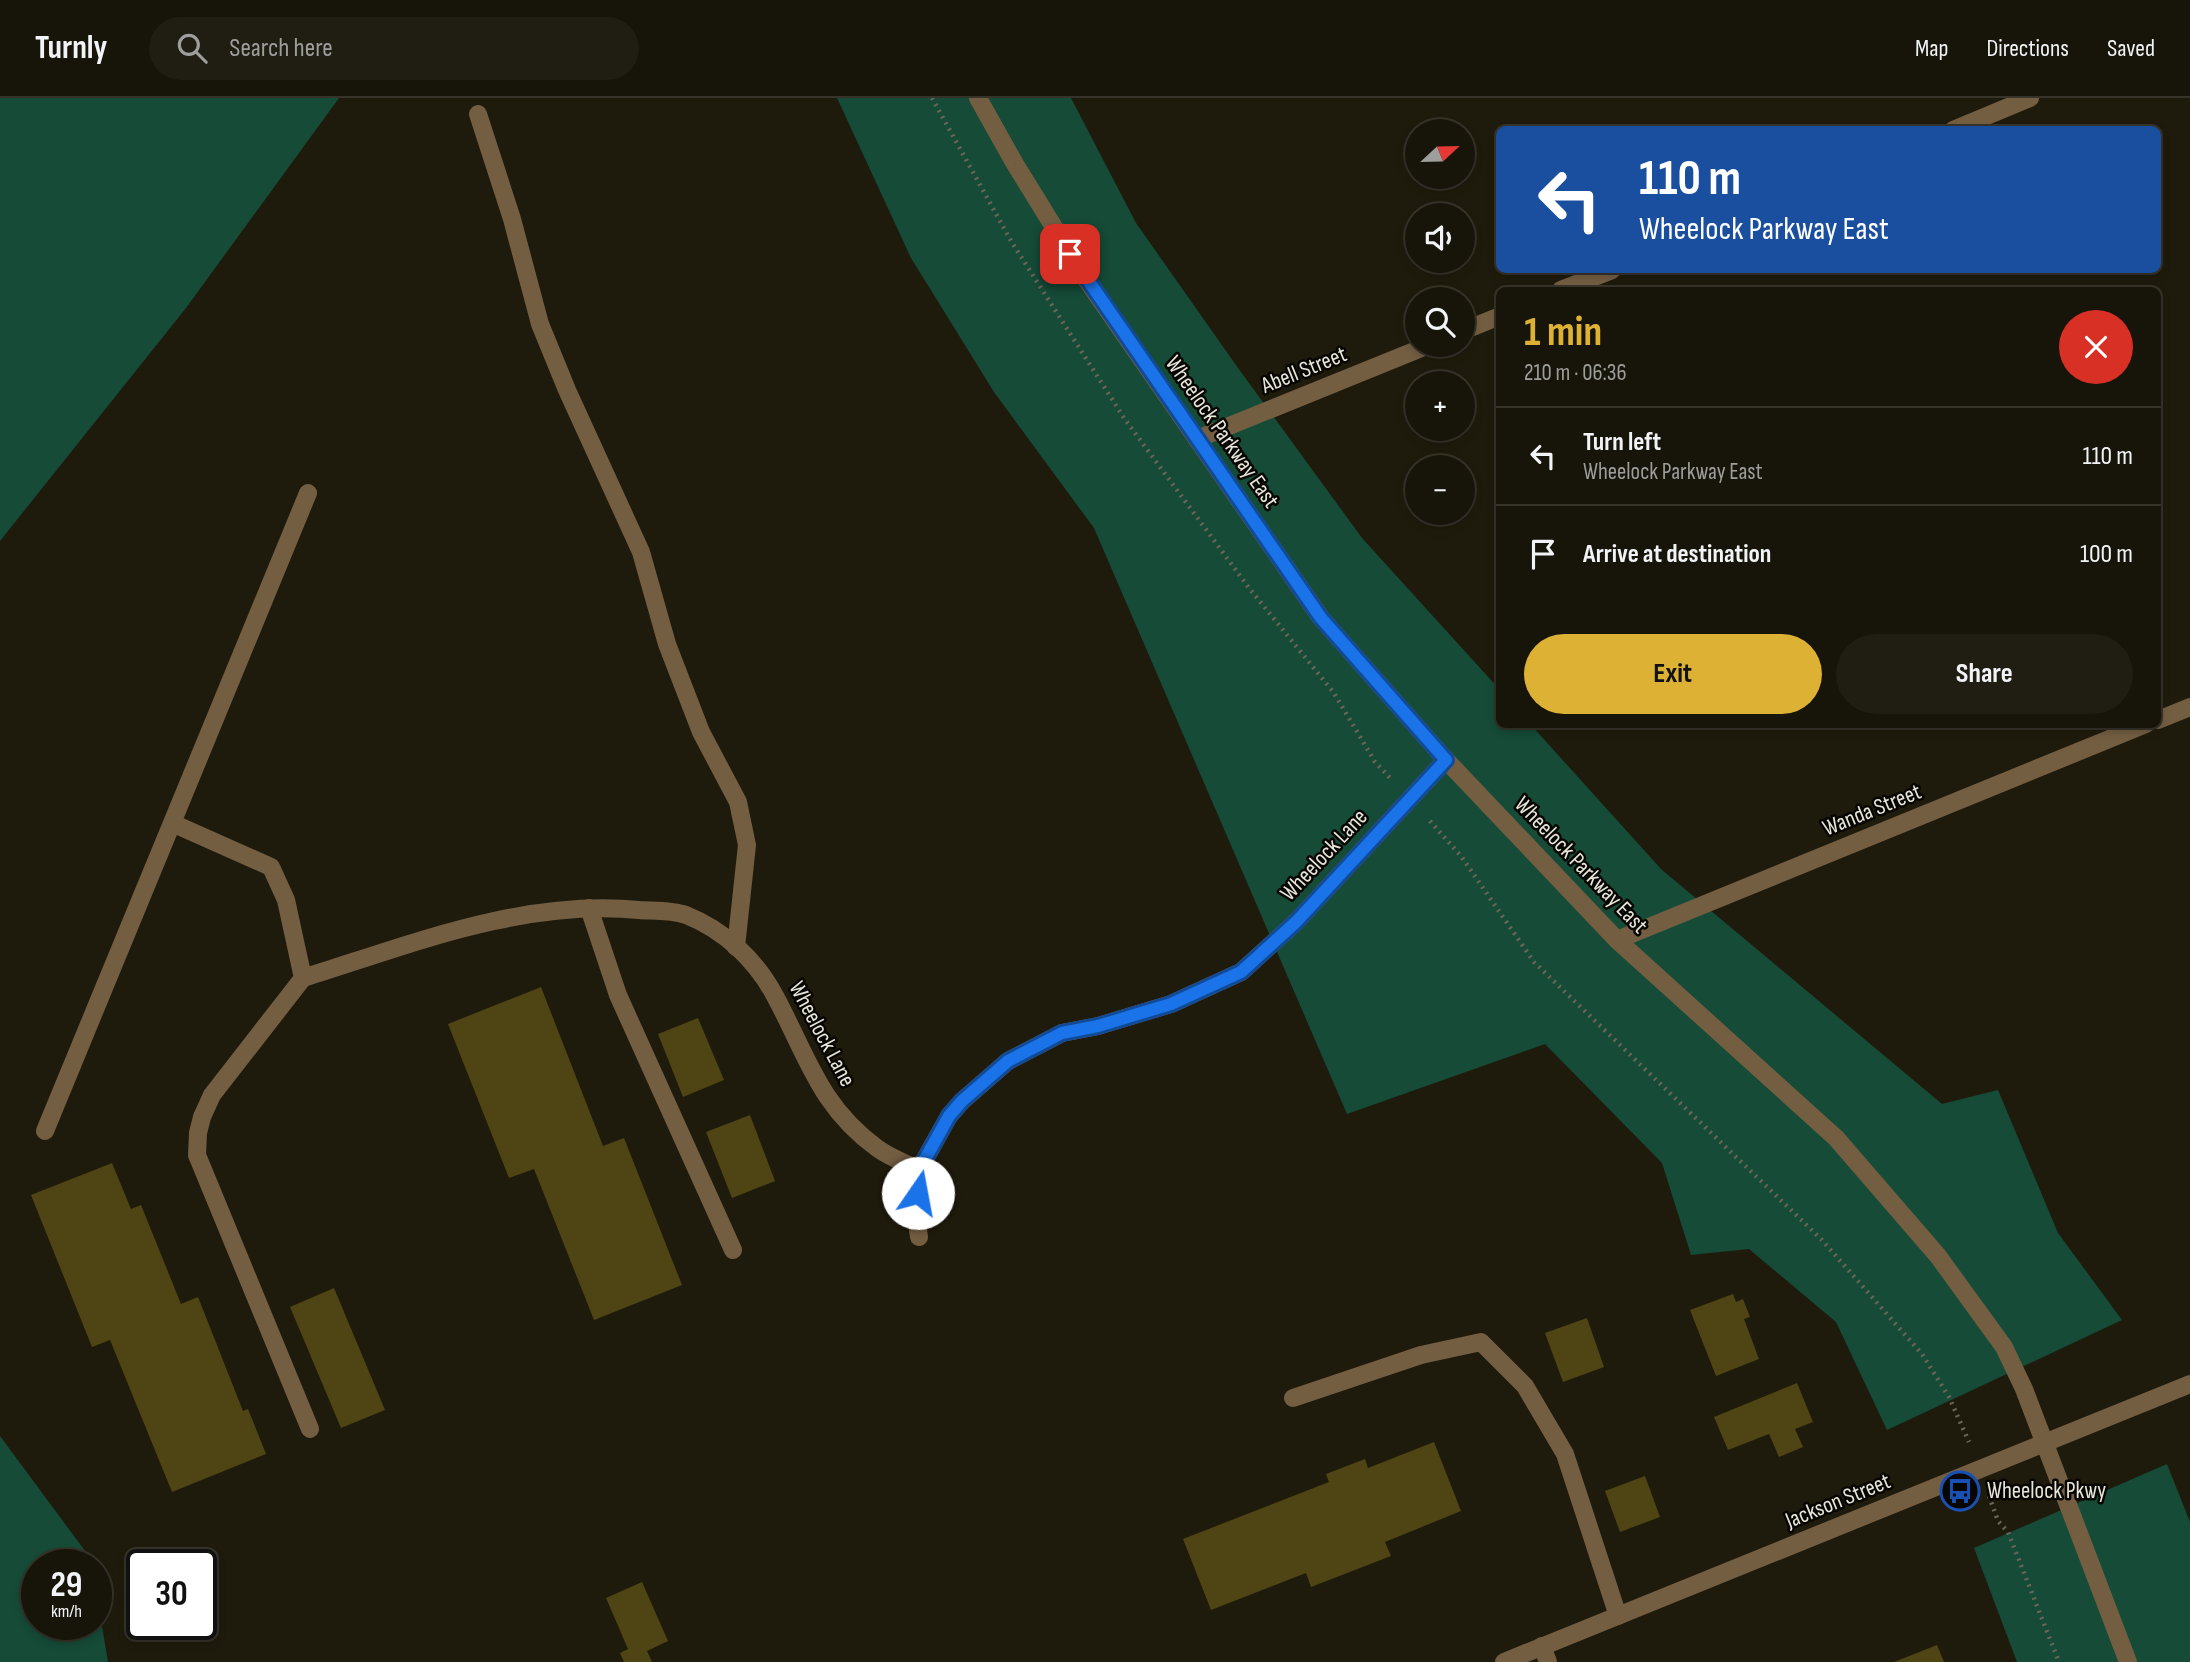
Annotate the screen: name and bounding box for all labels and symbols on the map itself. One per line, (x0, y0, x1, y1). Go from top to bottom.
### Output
north arrow (1405, 119, 1475, 189)
pin (1040, 224, 1100, 284)
street label: Abell Street (1256, 340, 1351, 400)
street label: Wheelock Parkway East (1159, 350, 1285, 514)
street label: Wanda Street (1819, 778, 1925, 842)
street label: Wheelock Parkway East (1509, 791, 1653, 939)
street label: Wheelock Lane (1274, 803, 1374, 907)
street label: Wheelock Lane (783, 977, 861, 1091)
position arrow (881, 1156, 955, 1230)
street label: Jackson Street (1780, 1467, 1895, 1535)
bus stop icon: Wheelock Pkwy (1939, 1470, 1981, 1512)
place label: Wheelock Pkwy (1987, 1477, 2106, 1505)
speed limit sign: 30 (126, 1549, 217, 1640)

